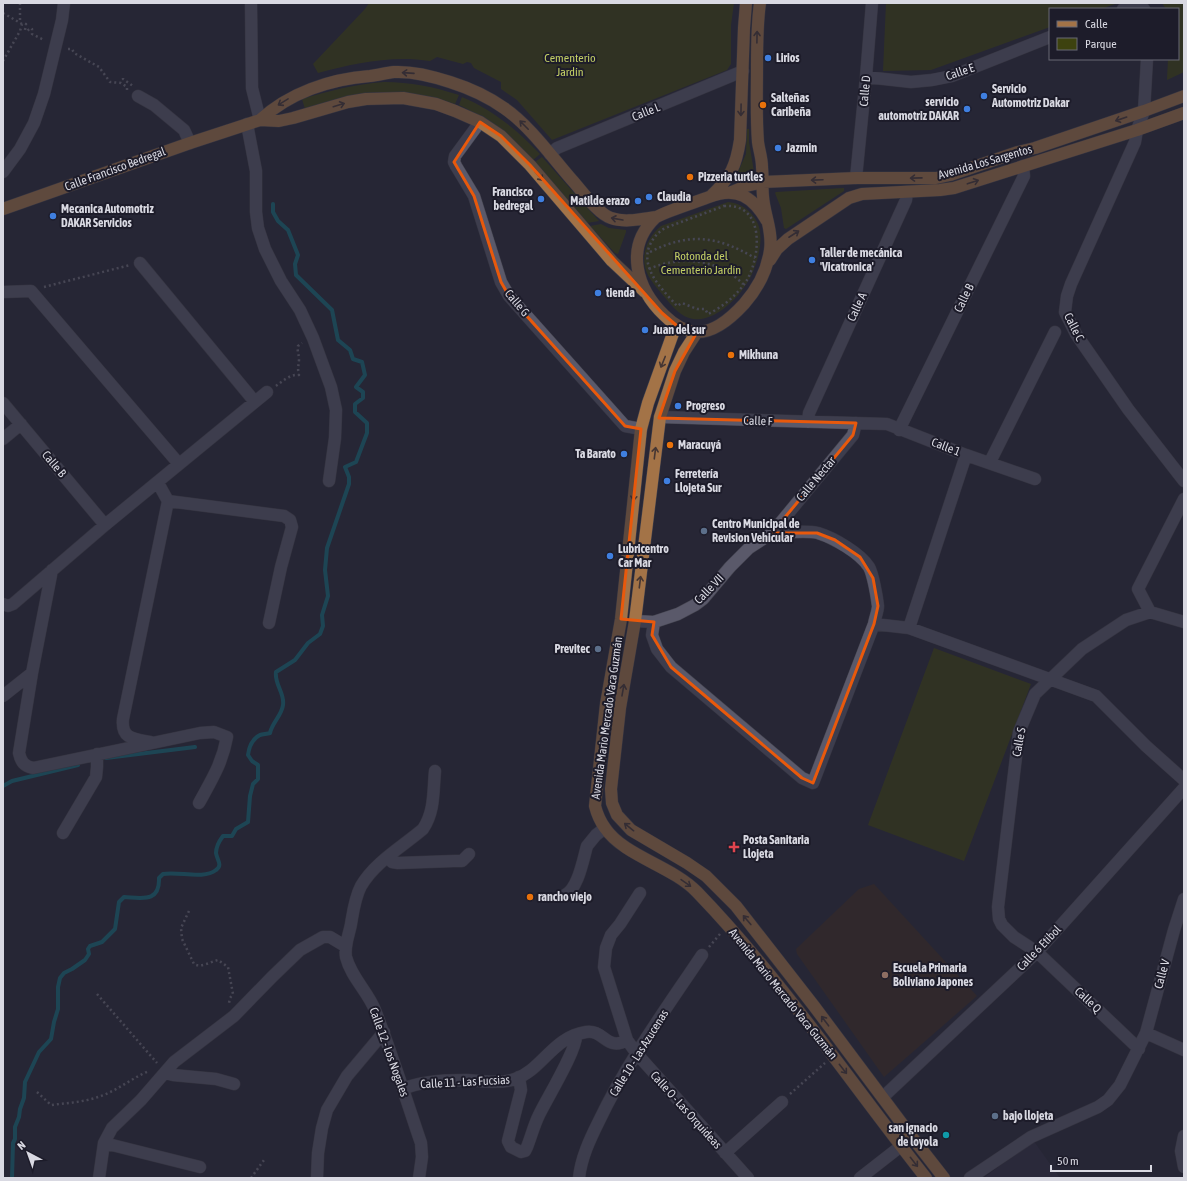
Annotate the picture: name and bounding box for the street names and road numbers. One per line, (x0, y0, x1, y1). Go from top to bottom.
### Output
street label: Calle E (944, 61, 976, 83)
street label: Calle D (857, 75, 873, 107)
street label: Calle L (630, 100, 662, 124)
street label: Avenida Los Sargentos (936, 142, 1034, 182)
street label: Calle Francisco Bedregal (63, 144, 168, 194)
street label: Calle B (951, 281, 977, 315)
street label: Calle G (502, 287, 532, 319)
street label: Calle A (844, 290, 870, 324)
street label: Calle C (1061, 311, 1087, 344)
street label: Calle F (743, 413, 773, 429)
street label: Calle 1 (930, 435, 963, 459)
street label: Calle B (39, 448, 69, 480)
street label: Calle Nectar (793, 454, 839, 504)
street label: Calle VII (691, 571, 727, 607)
street label: Avenida Mario Mercado Vaca Guzmán (589, 636, 625, 800)
street label: Calle S (1009, 726, 1029, 758)
street label: Calle 6 Etibol (1014, 922, 1065, 974)
street label: Avenida Mario Mercado Vaca Guzmán (726, 926, 840, 1062)
street label: Calle V (1151, 957, 1173, 990)
street label: Calle Q (1072, 984, 1105, 1016)
street label: Calle 12 - Los Nogales (366, 1005, 412, 1099)
street label: Calle 10 - Las Azucenas (607, 1007, 671, 1099)
street label: Calle O - Las Orquideas (648, 1068, 724, 1152)
street label: Calle 11 - Las Fucsias (420, 1073, 510, 1091)

